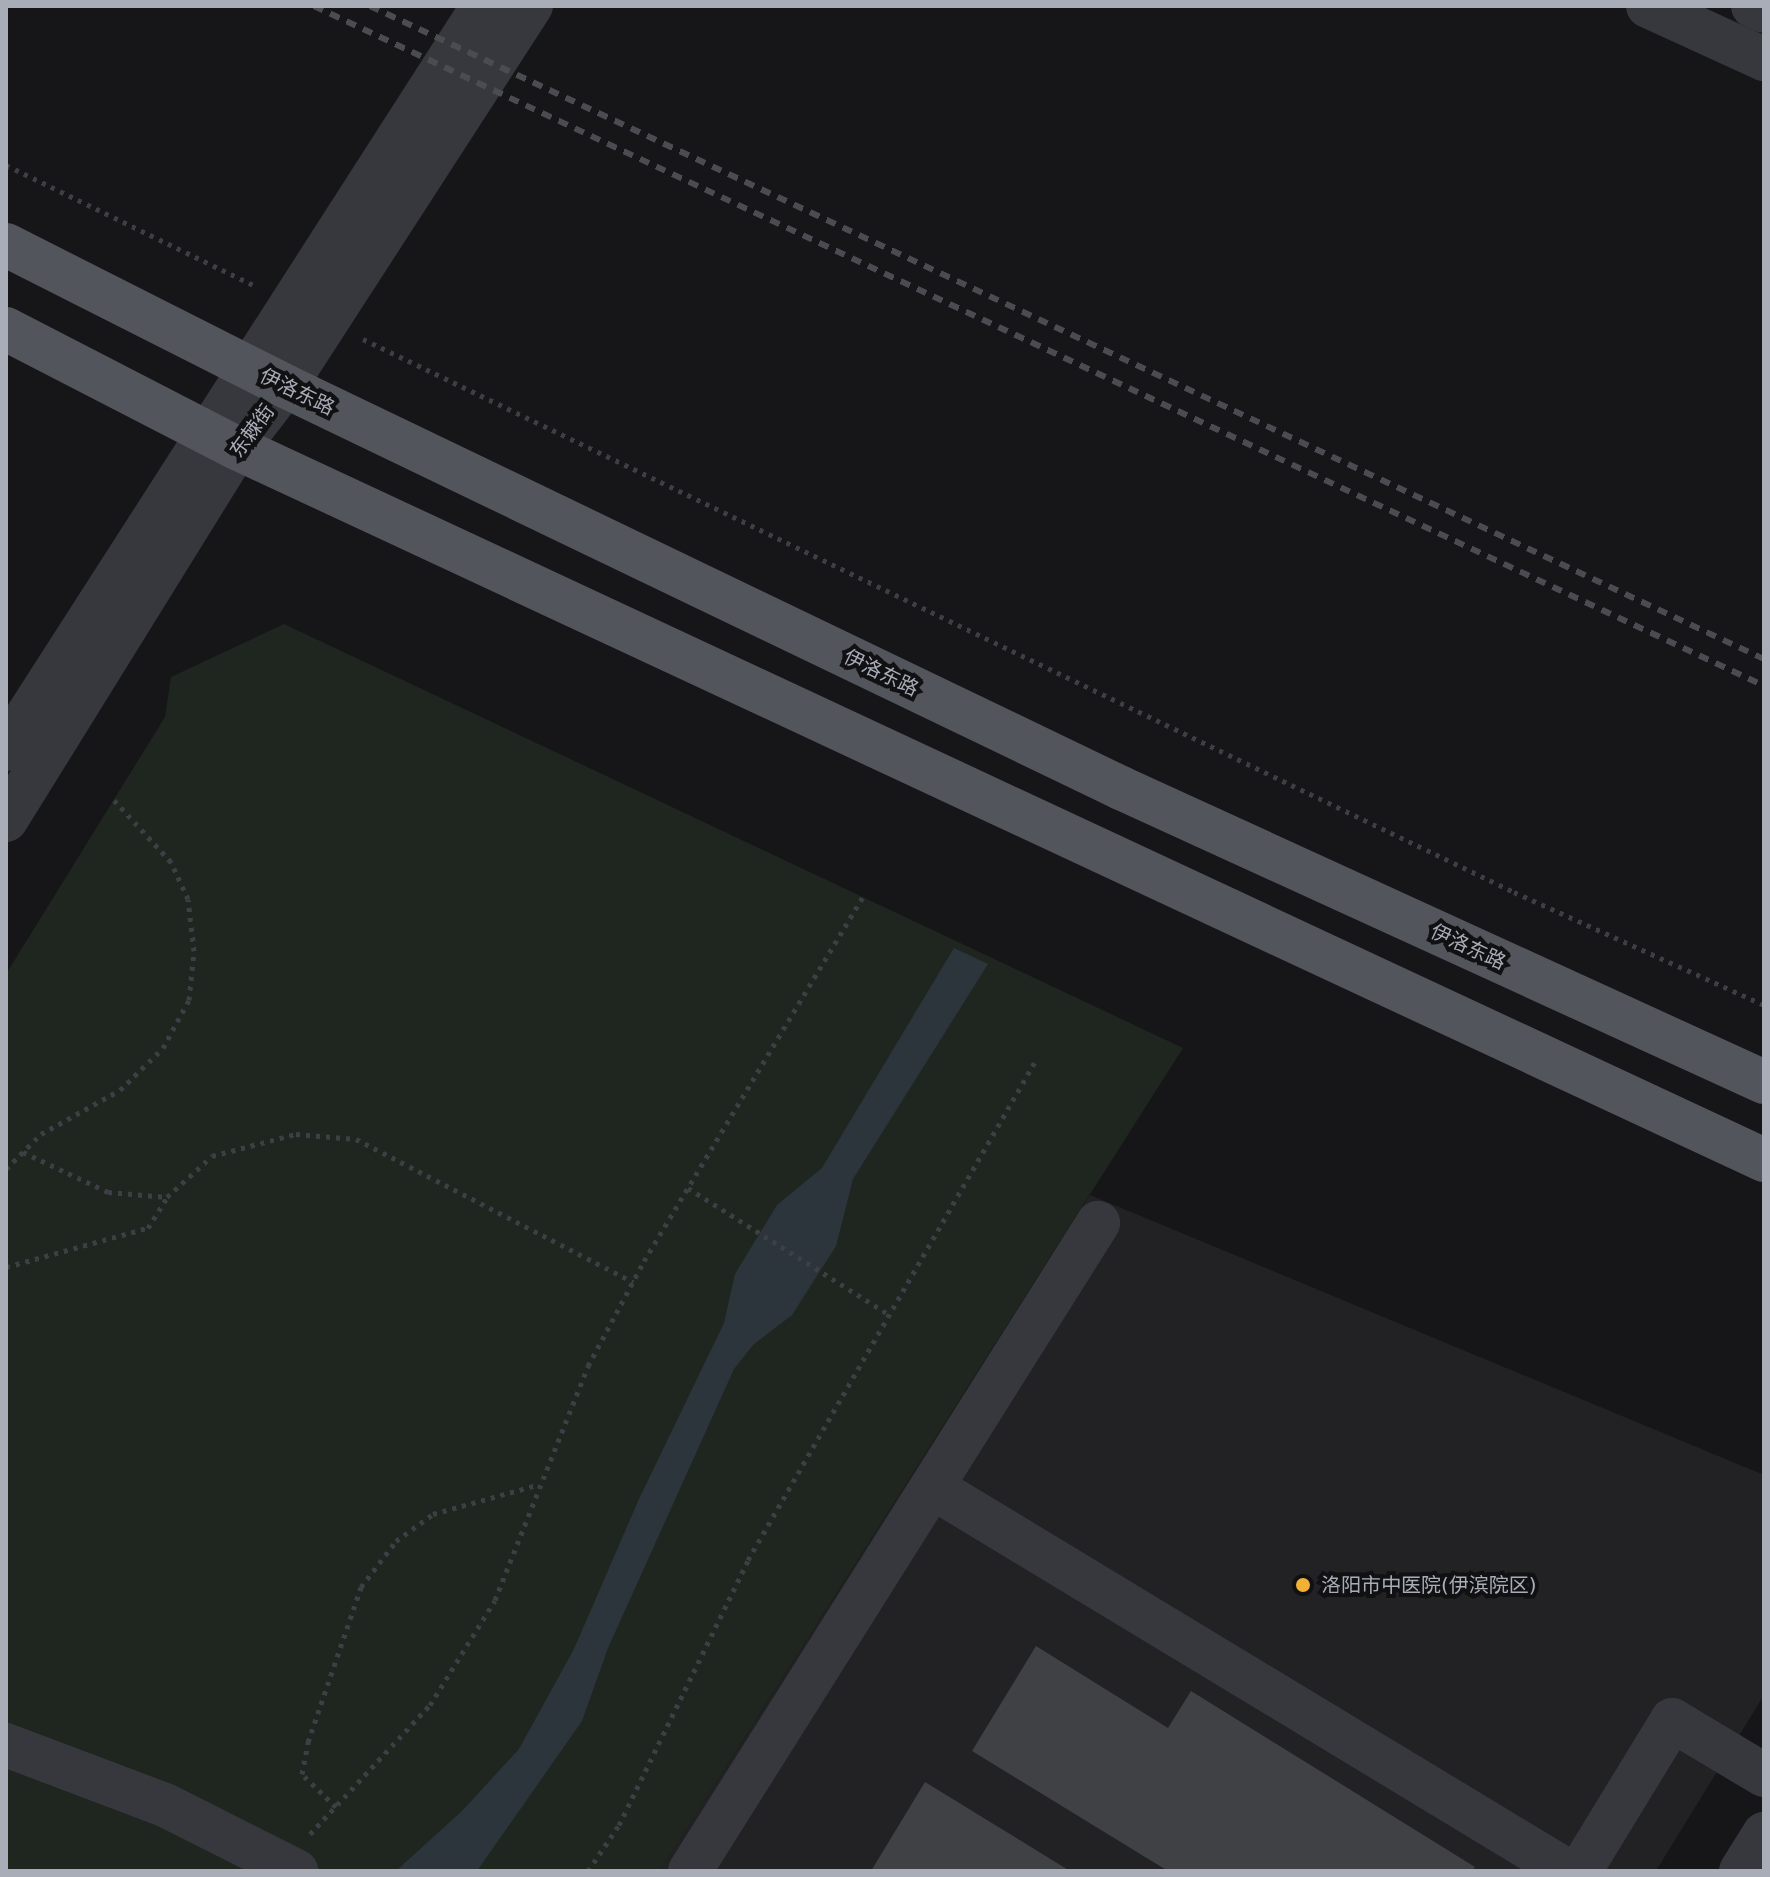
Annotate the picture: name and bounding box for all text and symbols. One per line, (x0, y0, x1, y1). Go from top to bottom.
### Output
street label: 伊洛东路 (256, 364, 338, 420)
street label: 东棘街 (225, 400, 279, 462)
street label: 伊洛东路 (840, 645, 922, 701)
street label: 伊洛东路 (1427, 919, 1509, 975)
place label: 洛阳市中医院(伊滨院区) (1321, 1573, 1537, 1597)
marker: 洛阳市中医院(伊滨院区) (1292, 1574, 1314, 1596)

